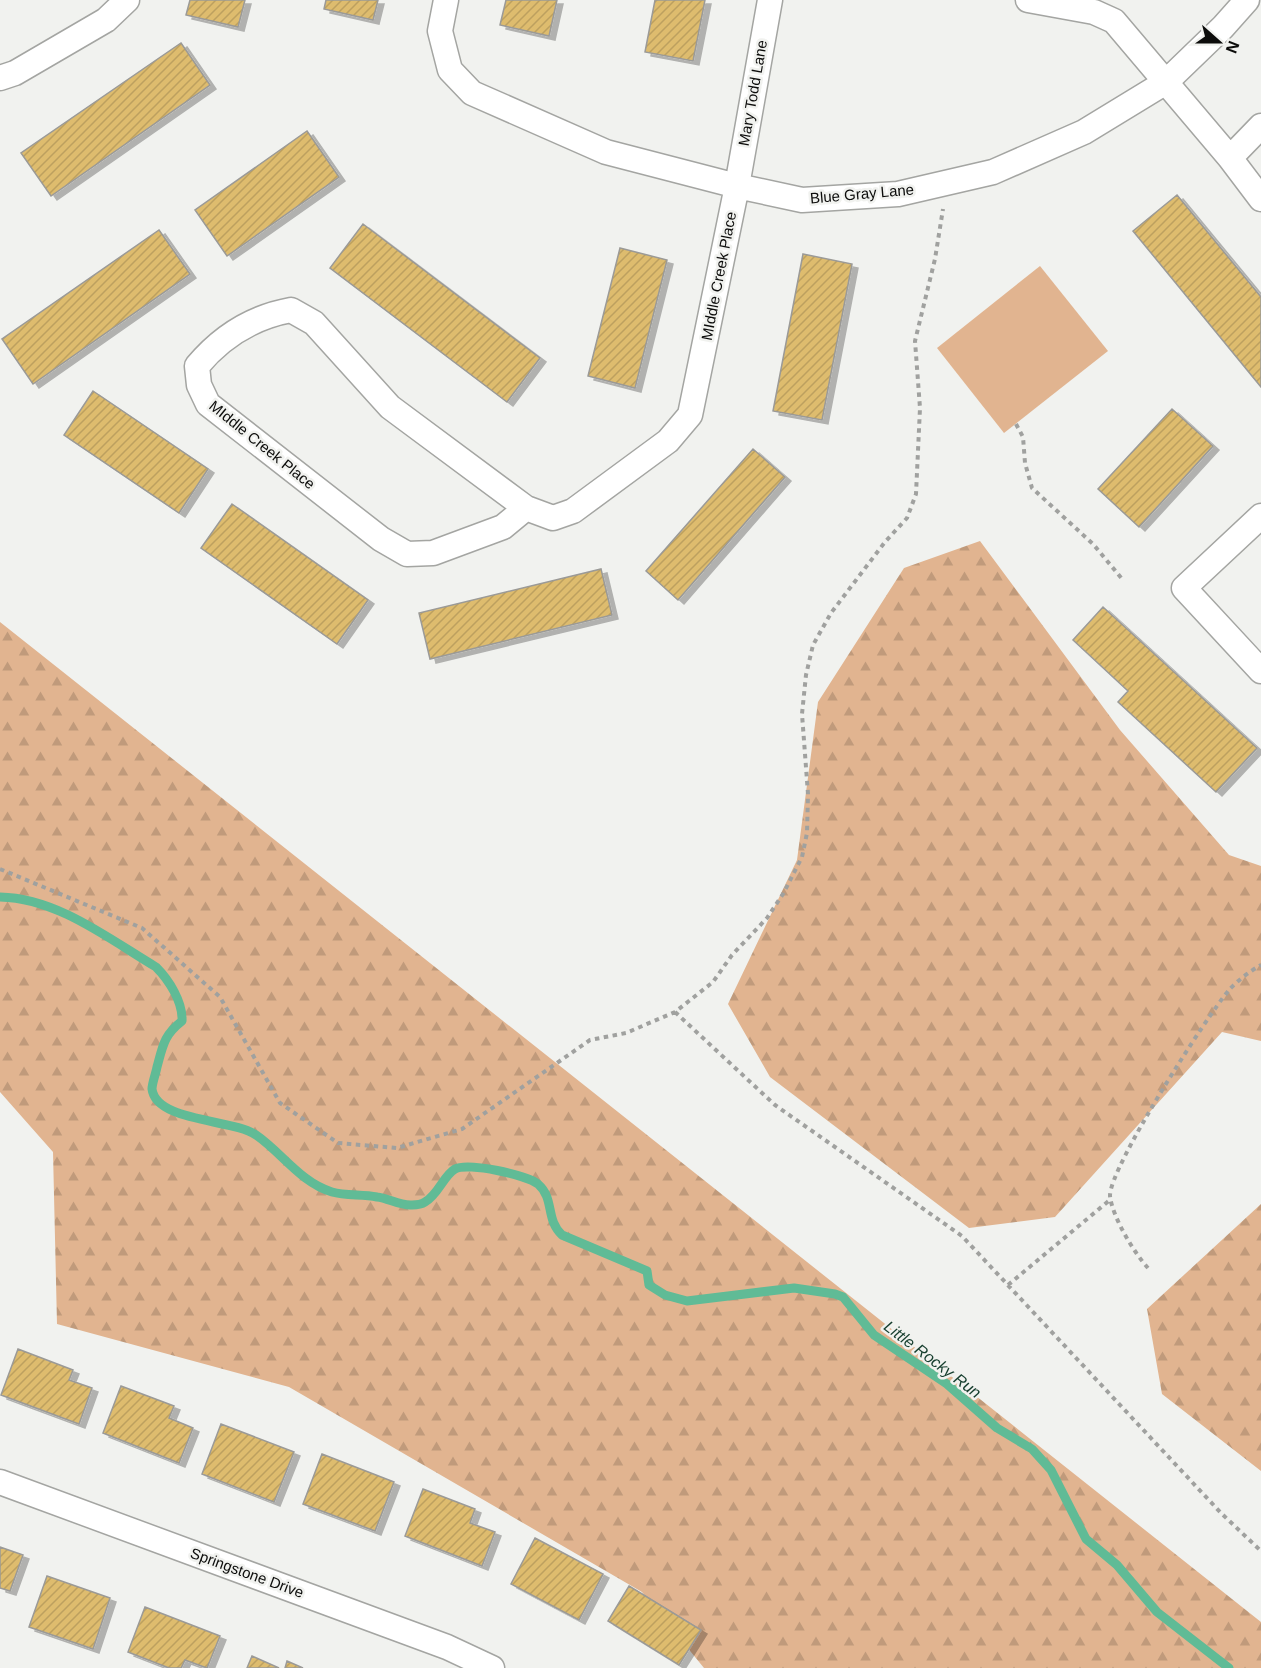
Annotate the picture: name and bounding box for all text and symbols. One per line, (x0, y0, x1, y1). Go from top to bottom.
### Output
north arrow (1189, 12, 1249, 72)
street label: Mary Todd Lane (735, 39, 770, 147)
text: N (1223, 39, 1243, 56)
street label: Blue Gray Lane (809, 180, 915, 207)
street label: MIddle Creek Place (698, 210, 739, 342)
street label: MIddle Creek Place (206, 397, 319, 492)
water label: Little Rocky Run (881, 1318, 984, 1401)
street label: Springstone Drive (188, 1544, 306, 1601)

